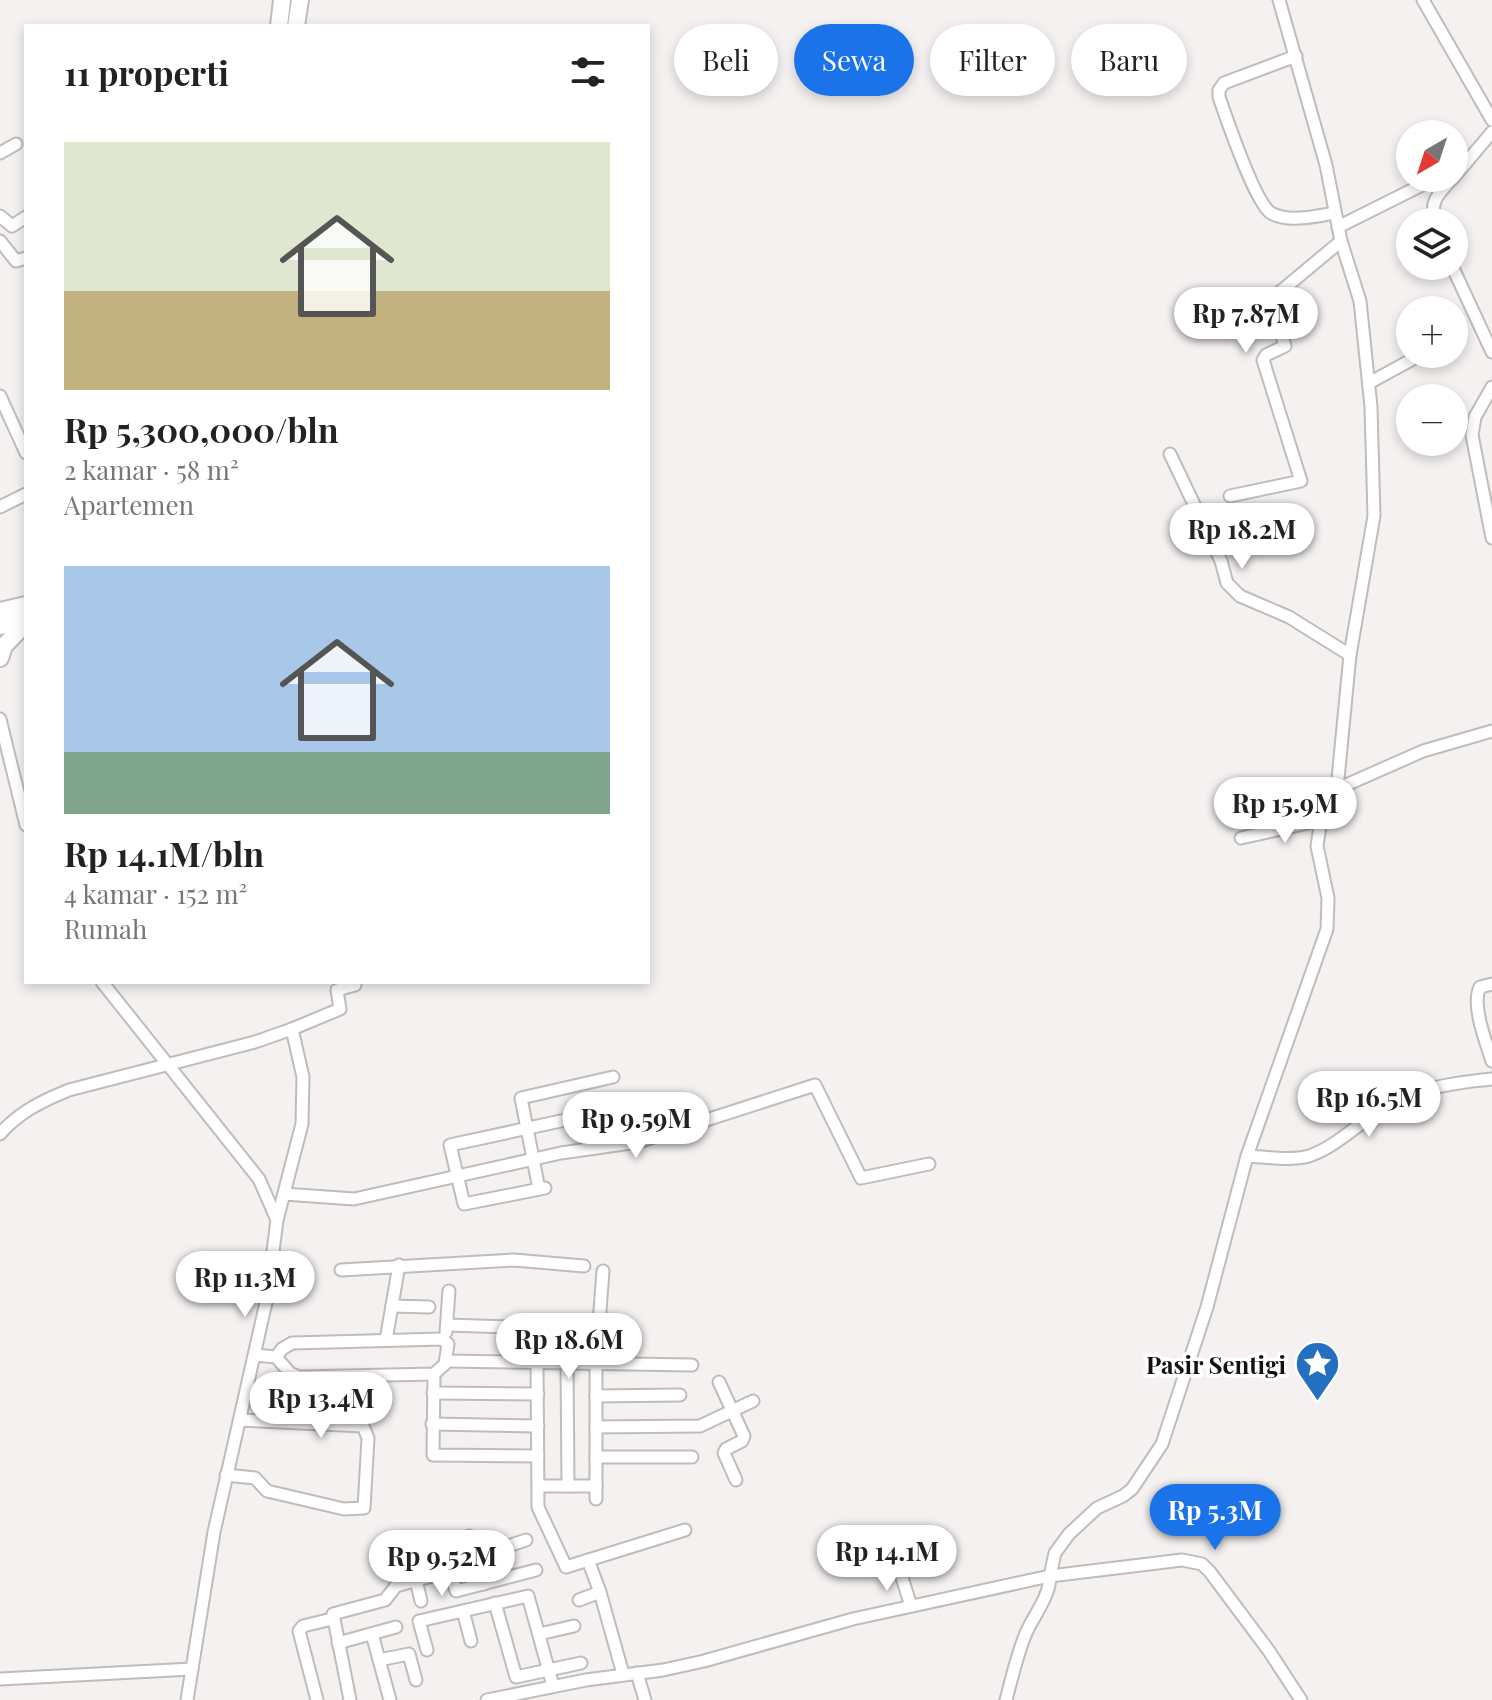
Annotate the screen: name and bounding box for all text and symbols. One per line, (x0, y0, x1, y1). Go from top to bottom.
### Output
chip: Beli (674, 24, 778, 96)
chip: Sewa (794, 24, 914, 96)
chip: Filter (930, 24, 1055, 96)
chip: Baru (1071, 24, 1187, 96)
text: 11 properti (64, 49, 229, 95)
icon: filters (566, 50, 610, 94)
north arrow (1396, 120, 1468, 192)
map controls (1396, 120, 1468, 456)
icon: home (265, 194, 409, 338)
button: layers (1396, 208, 1468, 280)
pin: Rp 7.87M (1163, 287, 1329, 355)
text: Rp 7.87M (1192, 295, 1300, 330)
button: + (1396, 296, 1468, 368)
button: − (1396, 384, 1468, 456)
text: Rp 5,300,000/bln (64, 406, 339, 452)
text: 2 kamar · 58 m² (64, 452, 239, 487)
text: Apartemen (64, 487, 194, 522)
pin: Rp 18.2M (1159, 503, 1325, 571)
text: Rp 18.2M (1188, 511, 1296, 546)
icon: home (265, 618, 409, 762)
pin: Rp 15.9M (1202, 777, 1368, 845)
text: Rp 15.9M (1232, 785, 1338, 820)
text: Rp 14.1M/bln (64, 830, 264, 876)
text: 4 kamar · 152 m² (64, 876, 247, 911)
text: Rumah (64, 911, 147, 946)
pin: Rp 16.5M (1286, 1071, 1452, 1139)
text: Rp 16.5M (1316, 1079, 1422, 1114)
pin: Rp 9.59M (553, 1092, 719, 1160)
text: Rp 9.59M (580, 1100, 692, 1135)
pin: Rp 11.3M (162, 1251, 328, 1319)
text: Rp 11.3M (194, 1259, 296, 1294)
pin: Rp 18.6M (486, 1313, 652, 1381)
text: Rp 18.6M (514, 1321, 624, 1356)
place icon: Pasir Sentigi (1293, 1340, 1341, 1403)
place label: Pasir Sentigi (1146, 1348, 1286, 1380)
pin: Rp 13.4M (238, 1372, 404, 1440)
text: Rp 13.4M (268, 1380, 374, 1415)
pin: Rp 5.3M (1141, 1484, 1289, 1552)
text: Rp 5.3M (1168, 1492, 1262, 1527)
pin: Rp 14.1M (804, 1525, 970, 1593)
pin: Rp 9.52M (359, 1530, 525, 1598)
text: Rp 14.1M (835, 1533, 939, 1568)
text: Rp 9.52M (387, 1538, 497, 1573)

